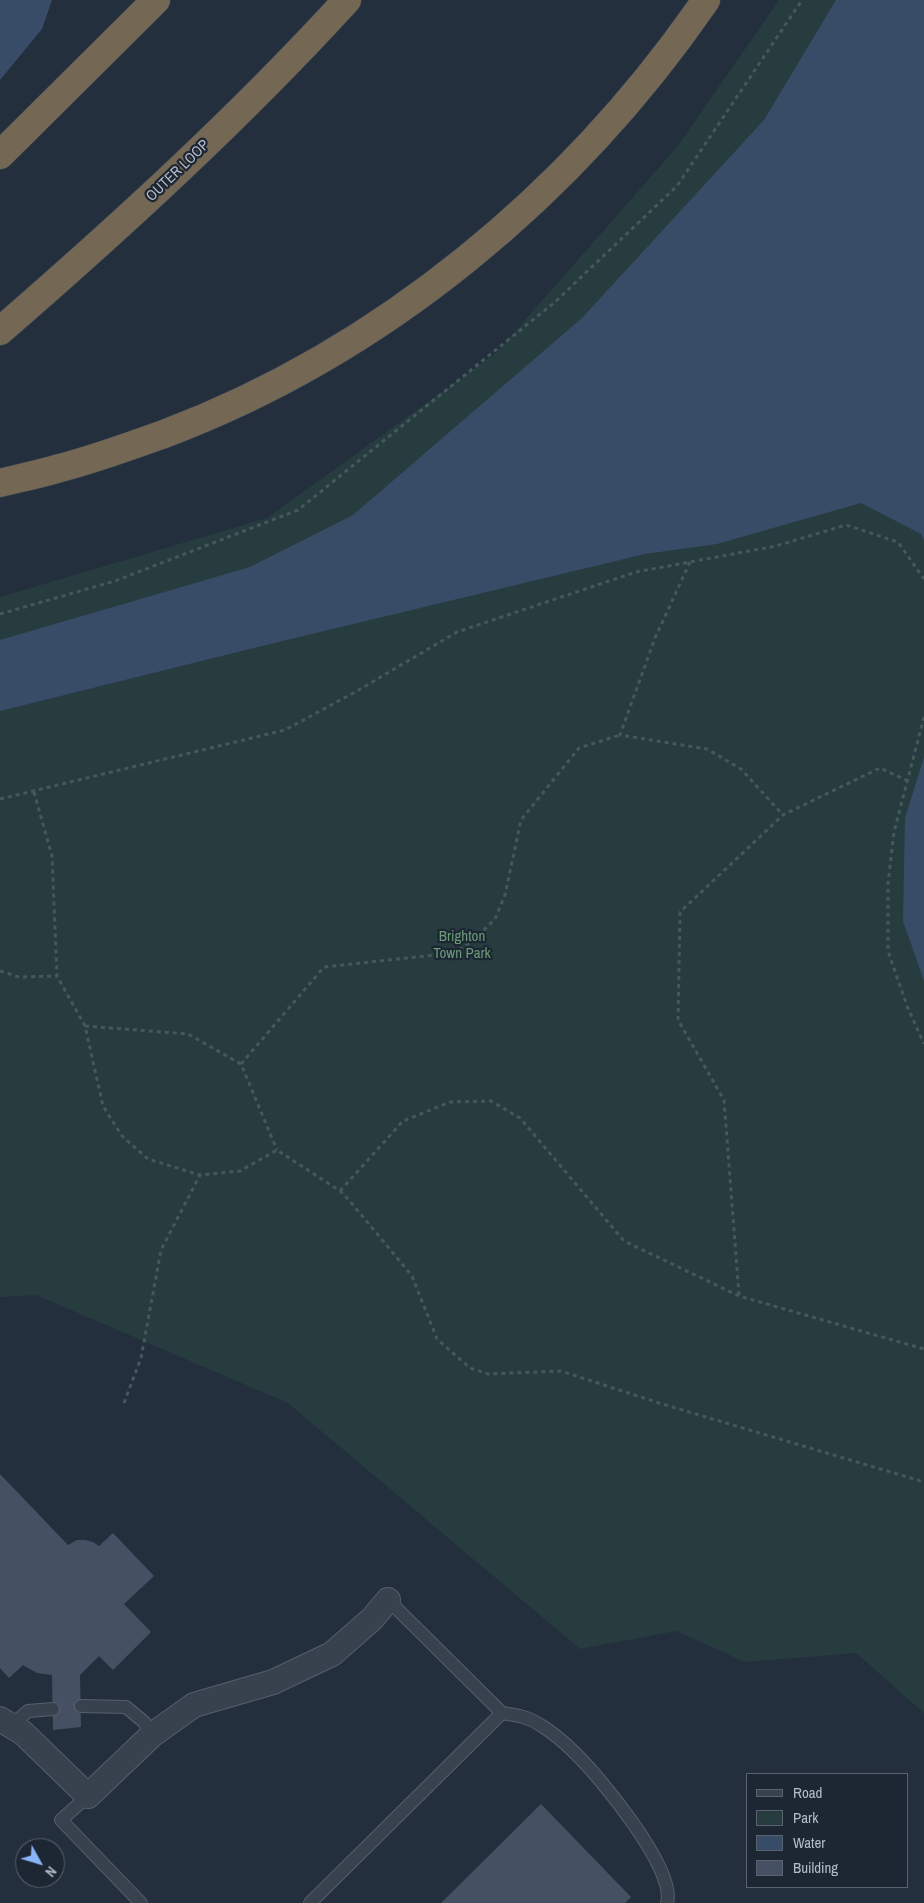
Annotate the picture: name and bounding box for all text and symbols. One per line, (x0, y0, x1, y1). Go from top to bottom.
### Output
street label: OUTER LOOP (143, 137, 213, 205)
park label: Brighton Town Park (433, 928, 491, 963)
legend (746, 1773, 909, 1888)
text: Road (793, 1782, 822, 1803)
text: Park (793, 1807, 818, 1828)
text: Water (793, 1832, 825, 1853)
north arrow (15, 1838, 65, 1888)
text: Building (793, 1857, 838, 1878)
text: N (41, 1863, 60, 1881)

